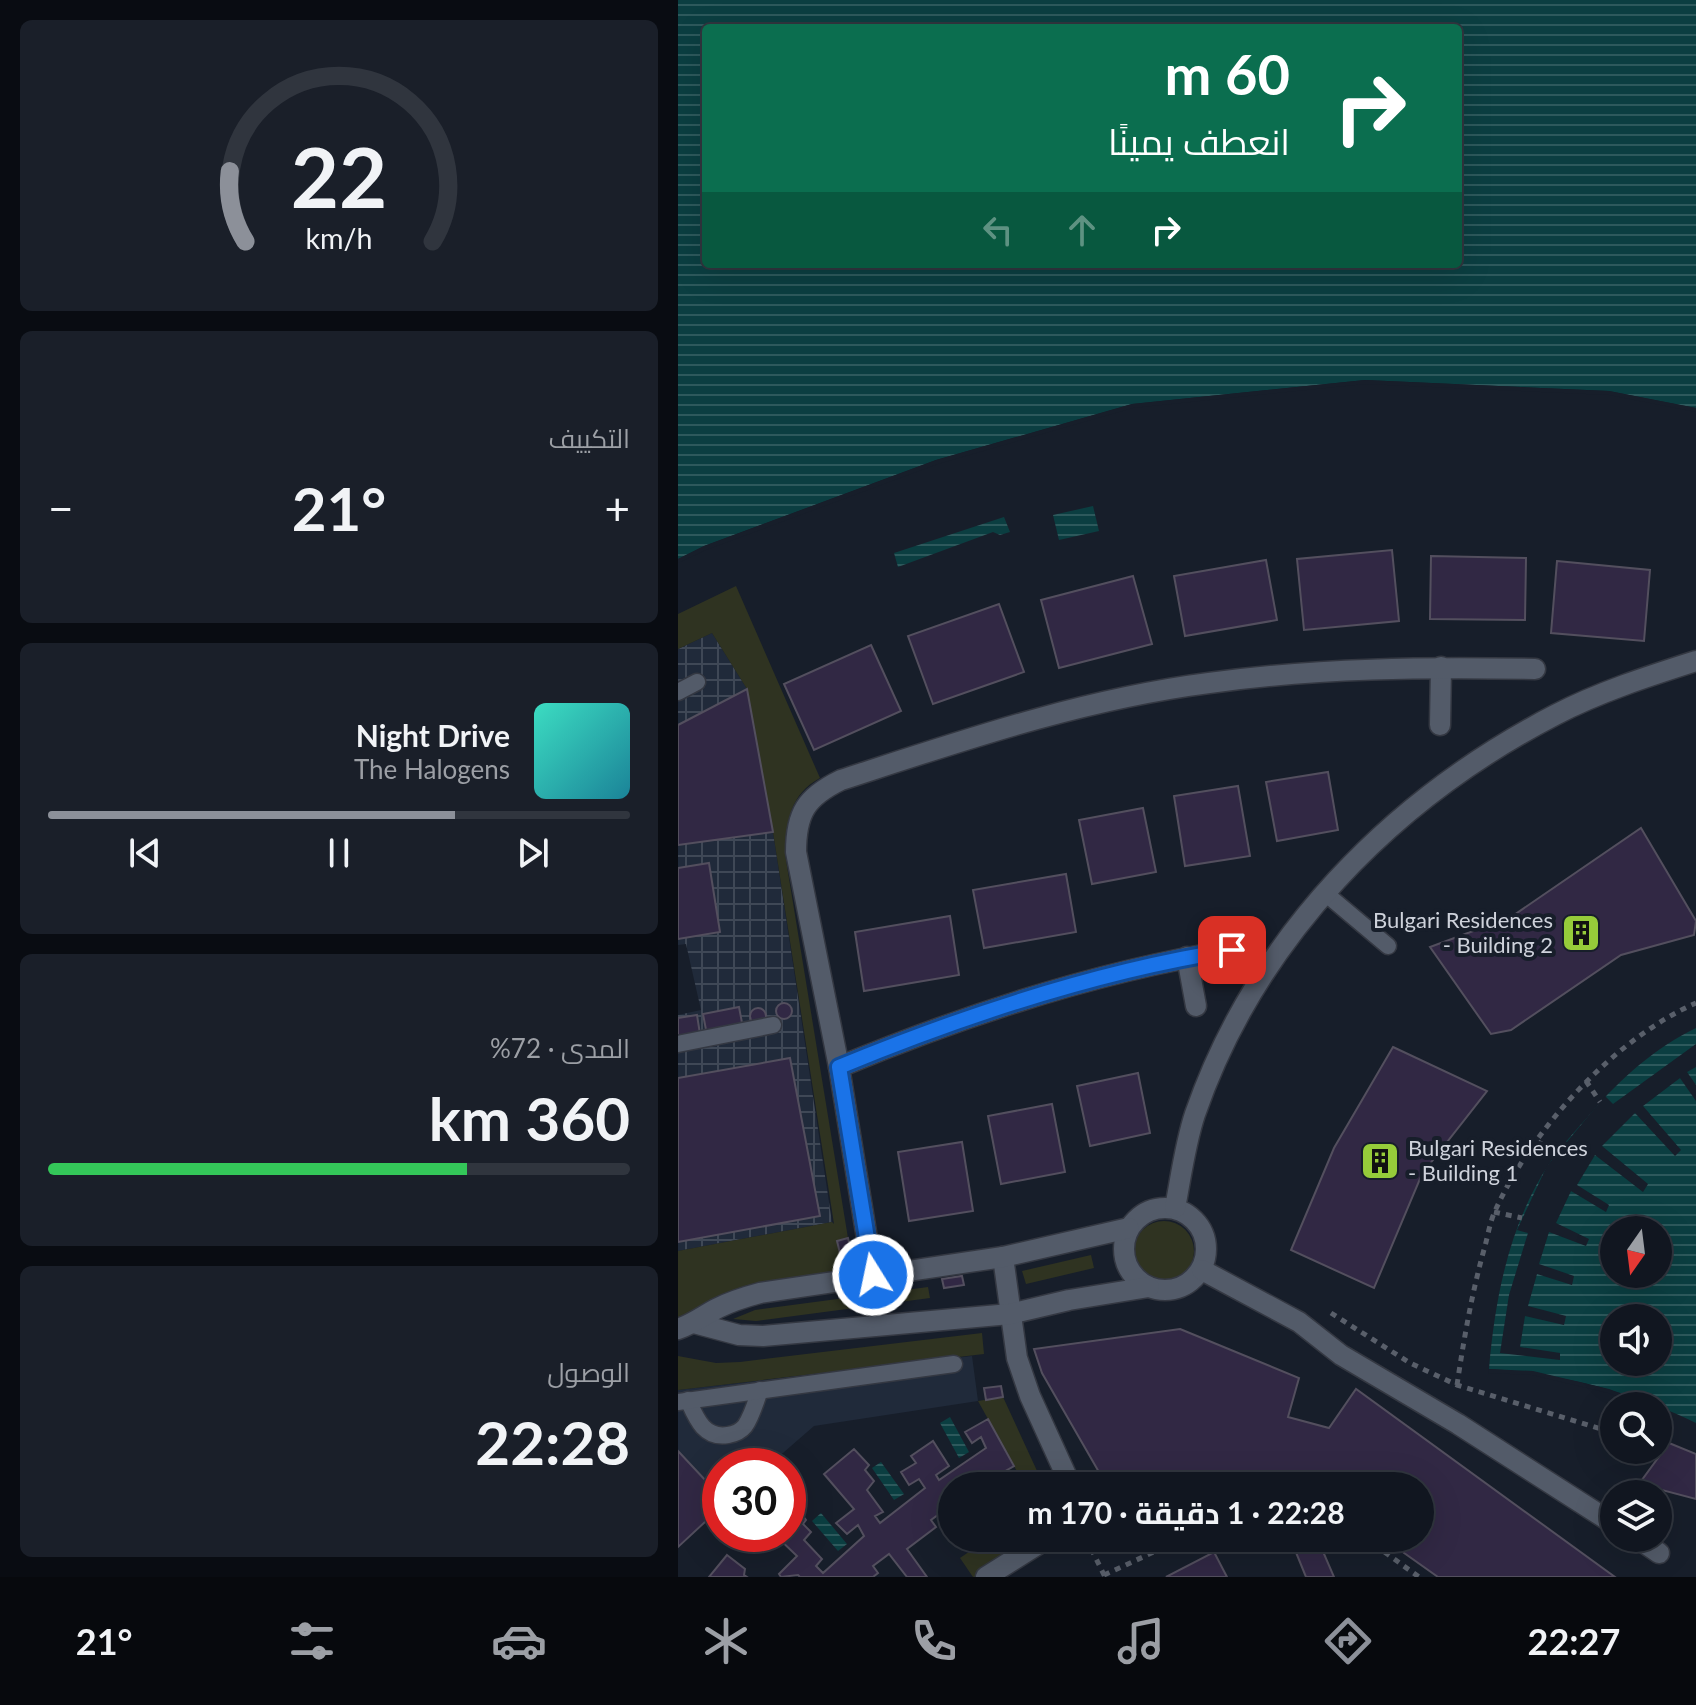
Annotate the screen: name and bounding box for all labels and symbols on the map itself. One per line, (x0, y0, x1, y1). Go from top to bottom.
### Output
place label: Bulgari Residences - Building 2 (1373, 906, 1553, 958)
building icon: Bulgari Residences - Building 2 (1560, 912, 1602, 954)
pin (1198, 916, 1266, 984)
place label: Bulgari Residences - Building 1 (1408, 1134, 1588, 1186)
building icon: Bulgari Residences - Building 1 (1359, 1140, 1401, 1182)
north arrow (1600, 1216, 1672, 1288)
position arrow (831, 1233, 915, 1317)
speed limit sign: 30 (702, 1448, 806, 1552)

